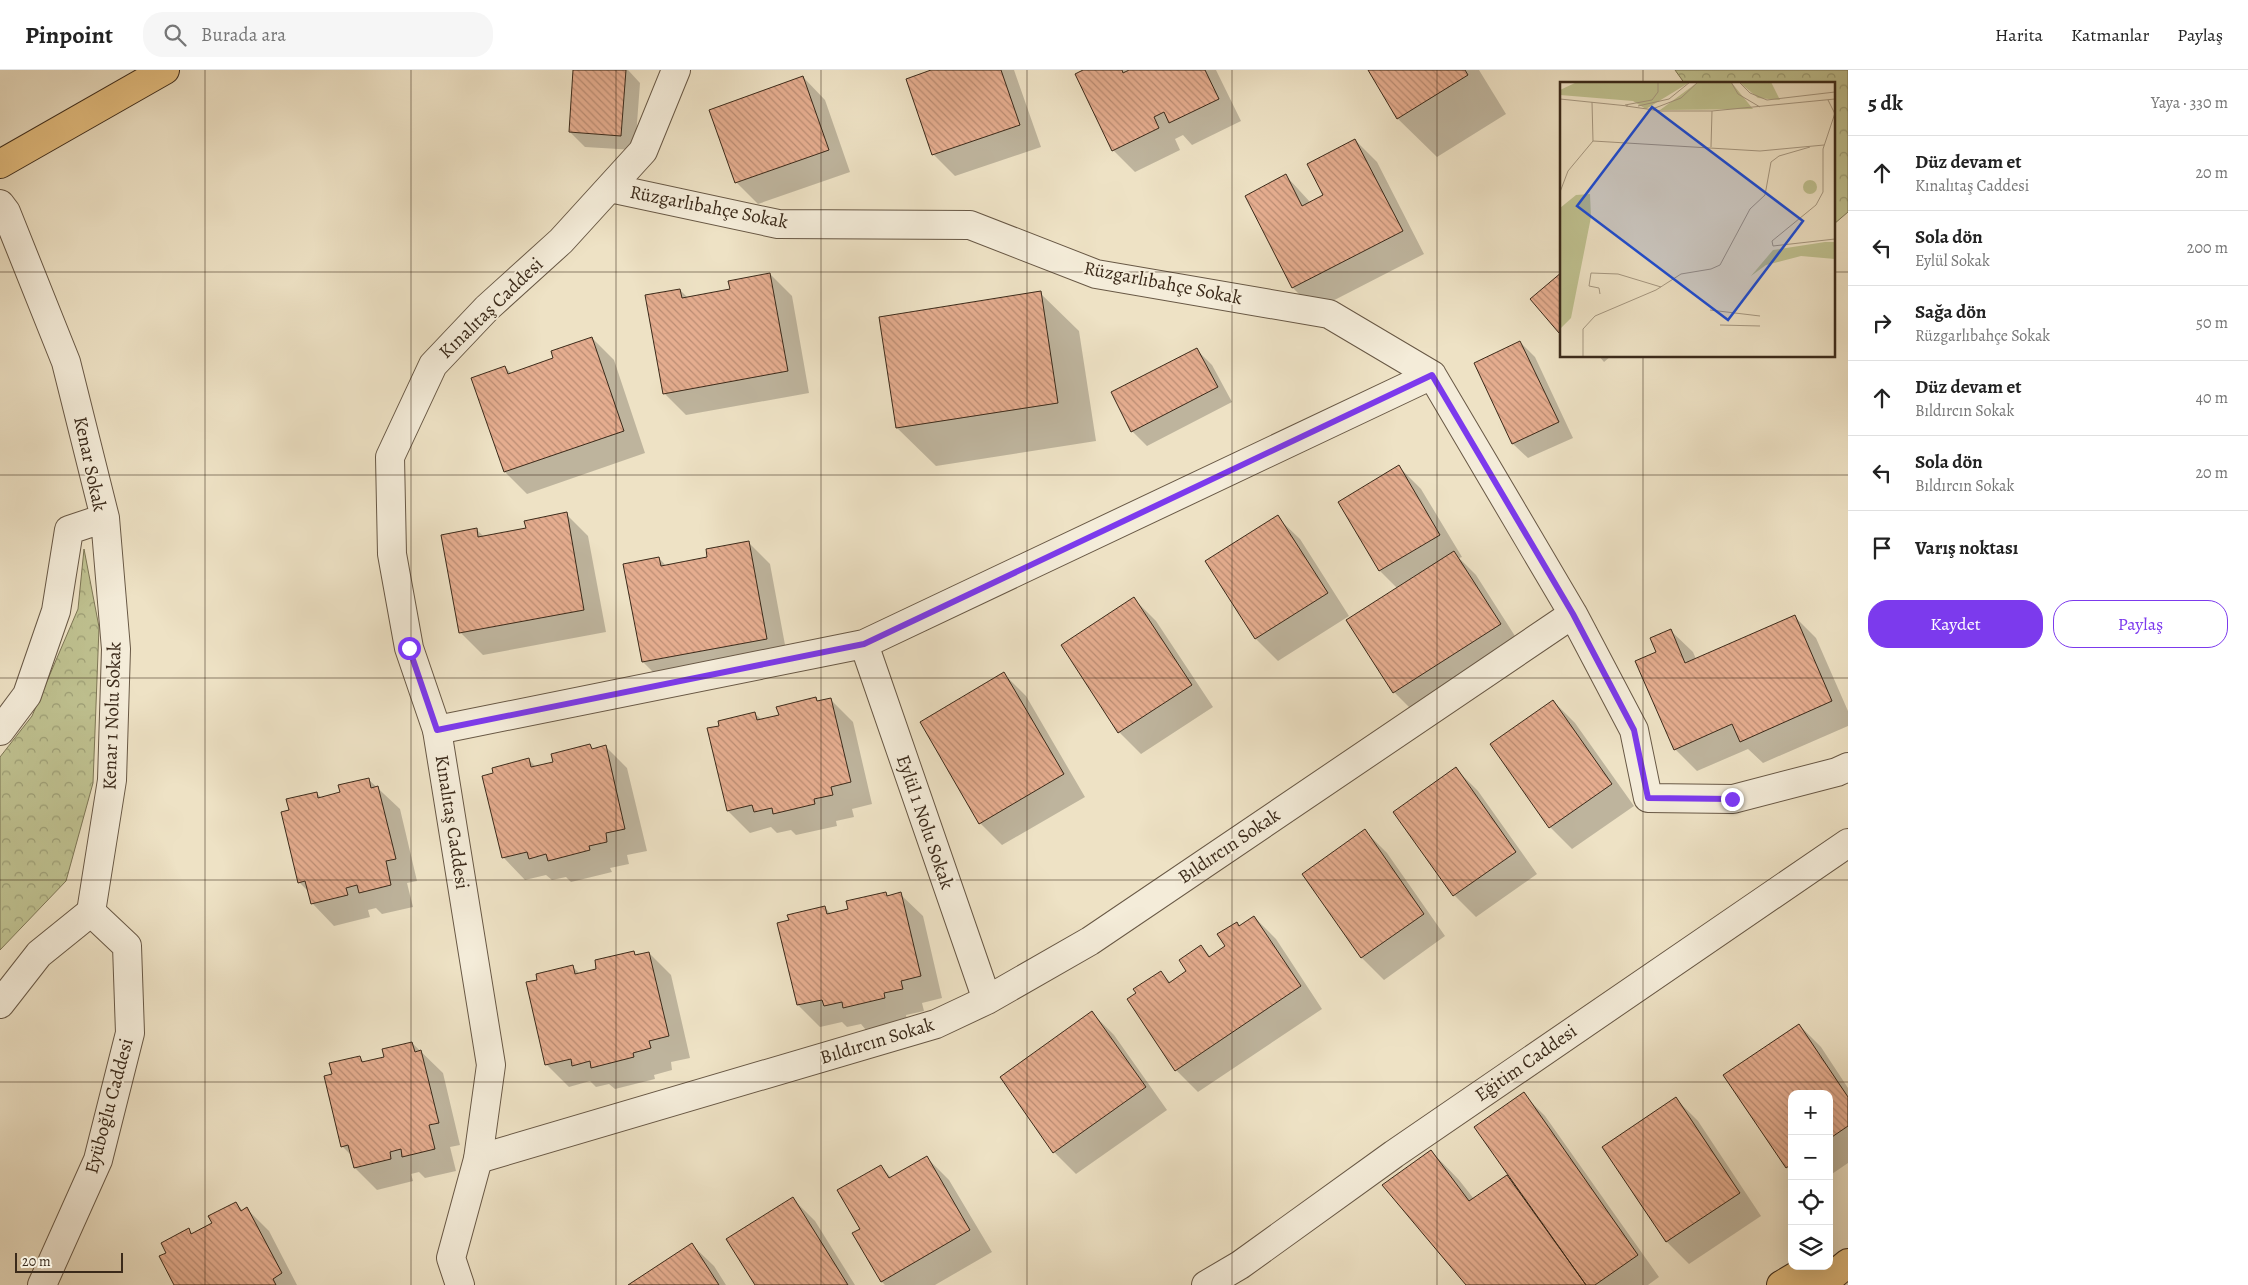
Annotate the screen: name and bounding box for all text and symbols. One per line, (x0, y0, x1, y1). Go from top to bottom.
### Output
search box (143, 12, 493, 57)
text: Pinpoint (25, 19, 113, 51)
icon: search (161, 21, 189, 49)
text: Burada ara (201, 22, 286, 48)
text: Harita (1995, 23, 2043, 47)
text: Katmanlar (2071, 23, 2149, 47)
text: Paylaş (2177, 23, 2223, 47)
inset map (1560, 82, 1836, 358)
text: 5 dk (1868, 89, 1903, 117)
text: Yaya · 330 m (2151, 92, 2228, 114)
text: Düz devam et (1915, 149, 2022, 175)
icon: ahead (1868, 159, 1896, 187)
text: 20 m (2195, 162, 2228, 184)
text: Kınalıtaş Caddesi (1915, 175, 2029, 197)
street label: Rüzgarlıbahçe Sokak (628, 179, 791, 235)
text: Sola dön (1915, 224, 1983, 250)
icon: left (1868, 234, 1896, 262)
text: 200 m (2187, 237, 2228, 259)
text: Eylül Sokak (1915, 250, 1990, 272)
street label: Kınalıtaş Caddesi (433, 251, 549, 365)
street label: Rüzgarlıbahçe Sokak (1082, 255, 1245, 311)
text: Sağa dön (1915, 299, 1987, 325)
icon: right (1868, 309, 1896, 337)
text: 50 m (2196, 312, 2228, 334)
text: Rüzgarlıbahçe Sokak (1915, 325, 2050, 347)
text: Düz devam et (1915, 374, 2022, 400)
icon: ahead (1868, 384, 1896, 412)
text: 40 m (2196, 387, 2228, 409)
text: Bıldırcın Sokak (1915, 400, 2014, 422)
street label: Kenar Sokak (67, 414, 113, 515)
text: Sola dön (1915, 449, 1983, 475)
icon: left (1868, 459, 1896, 487)
text: 20 m (2195, 462, 2228, 484)
text: Bıldırcın Sokak (1915, 475, 2014, 497)
icon: arrive (1868, 534, 1896, 562)
text: Varış noktası (1915, 535, 2018, 561)
button: Kaydet (1868, 600, 2043, 648)
button: Paylaş (2053, 600, 2228, 648)
route start (398, 637, 421, 660)
street label: Kenar 1 Nolu Sokak (96, 641, 128, 791)
street label: Eylül 1 Nolu Sokak (890, 751, 960, 893)
street label: Kınalıtaş Caddesi (429, 753, 475, 891)
route end (1721, 788, 1744, 811)
street label: Bıldırcın Sokak (1173, 802, 1286, 890)
street label: Bıldırcın Sokak (817, 1011, 938, 1071)
street label: Eğitim Caddesi (1470, 1018, 1582, 1108)
street label: Eyüboğlu Caddesi (78, 1035, 140, 1177)
map controls (1788, 1090, 1833, 1270)
button: + (1788, 1090, 1833, 1135)
button: − (1788, 1135, 1833, 1180)
button: locate (1788, 1180, 1833, 1225)
button: layers (1788, 1225, 1833, 1270)
scale bar (15, 1250, 122, 1273)
text: 20 m (22, 1252, 51, 1271)

